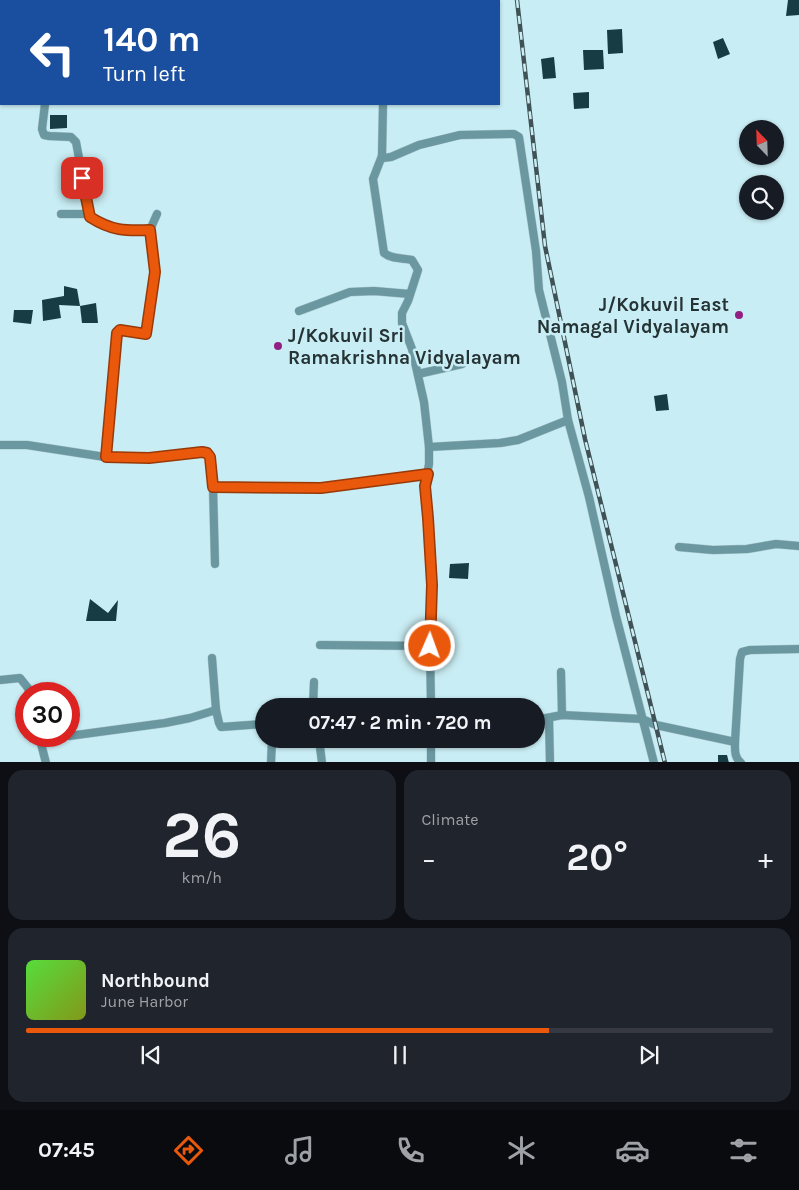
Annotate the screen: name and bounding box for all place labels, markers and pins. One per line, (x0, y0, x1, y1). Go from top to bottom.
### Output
pin (61, 157, 103, 199)
place label: J/Kokuvil East Namagal Vidyalayam (537, 294, 729, 338)
marker: J/Kokuvil East Namagal Vidyalayam (733, 309, 745, 321)
place label: J/Kokuvil Sri Ramakrishna Vidyalayam (288, 325, 521, 369)
marker: J/Kokuvil Sri Ramakrishna Vidyalayam (272, 340, 284, 352)

